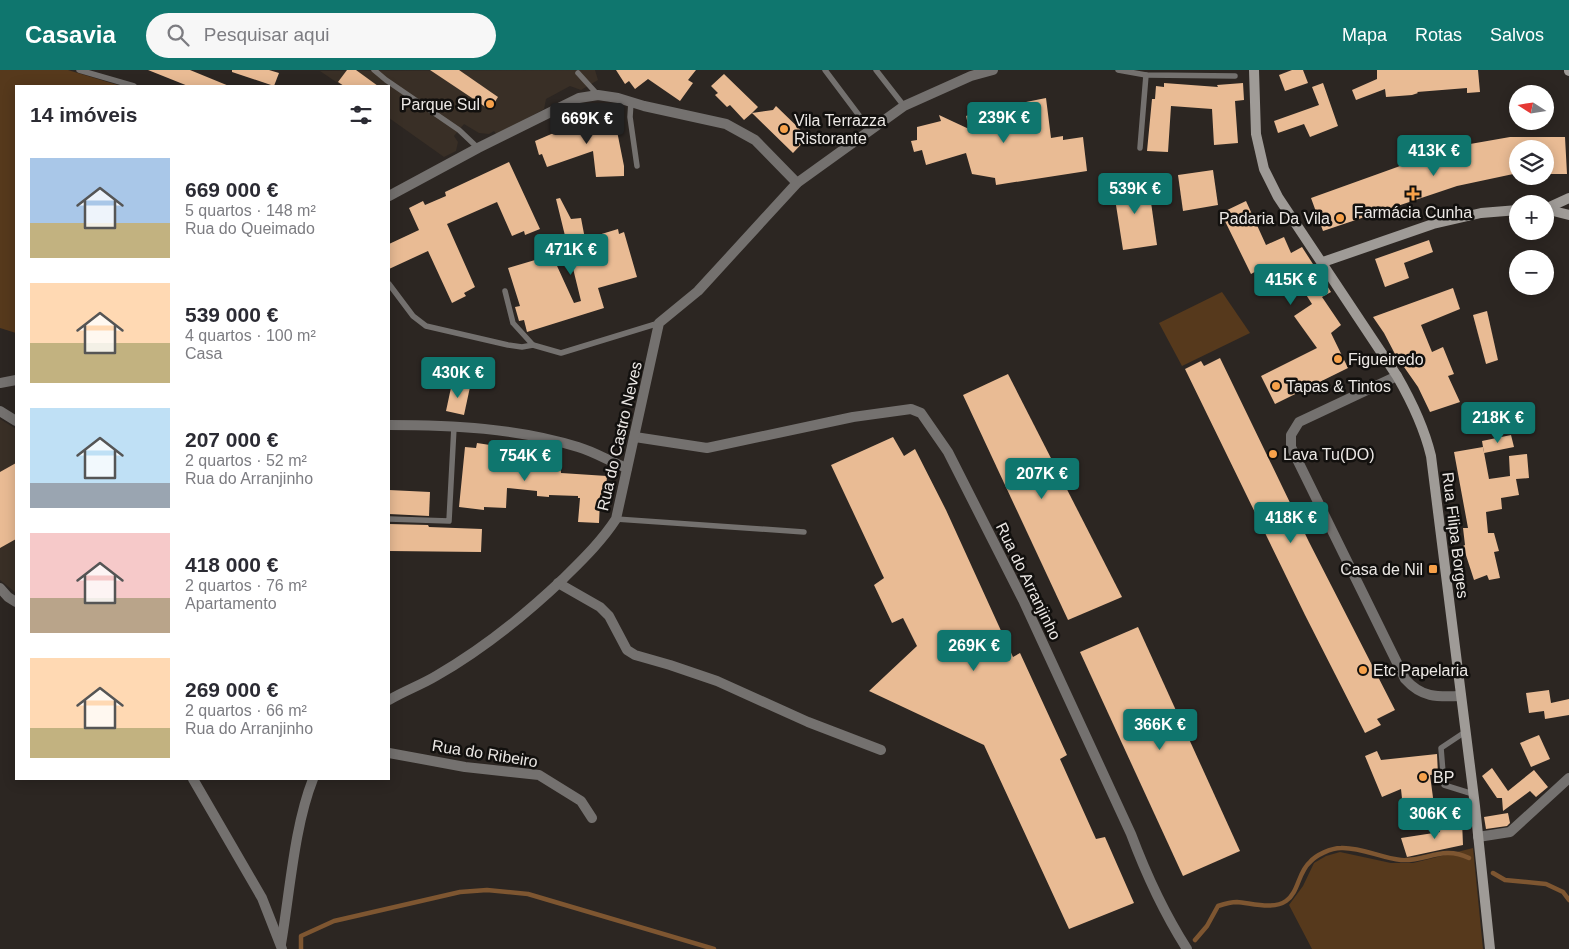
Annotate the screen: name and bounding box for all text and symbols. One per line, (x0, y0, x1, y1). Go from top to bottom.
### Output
search box (146, 13, 496, 58)
text: Casavia (25, 21, 116, 48)
icon: search (164, 21, 192, 49)
text: Pesquisar aqui (204, 24, 329, 45)
text: Mapa (1342, 25, 1387, 45)
text: Rotas (1415, 25, 1462, 45)
text: Salvos (1490, 25, 1544, 45)
north arrow (1509, 85, 1554, 130)
map controls (1509, 85, 1554, 295)
place label: Parque Sul (401, 96, 480, 113)
marker: Parque Sul (484, 98, 496, 110)
icon: filters (347, 101, 375, 129)
pin: 669K € (546, 102, 628, 145)
pin: 239K € (963, 102, 1045, 144)
text: 14 imóveis (30, 103, 137, 126)
text: 239K € (978, 109, 1030, 126)
text: 669K € (561, 110, 613, 127)
place label: Vila Terrazza Ristorante (794, 112, 886, 147)
marker: Vila Terrazza Ristorante (778, 123, 790, 135)
pin: 413K € (1393, 134, 1475, 177)
button: layers (1509, 140, 1554, 185)
text: 413K € (1408, 142, 1460, 159)
pin: 539K € (1094, 172, 1176, 215)
icon: home (70, 178, 130, 238)
text: 669 000 € (185, 178, 278, 201)
text: 539K € (1109, 180, 1161, 197)
marker: Farmácia Cunha (1407, 188, 1419, 200)
button: + (1509, 195, 1554, 240)
text: 5 quartos · 148 m² (185, 202, 316, 219)
place label: Farmácia Cunha (1354, 204, 1472, 221)
place label: Padaria Da Vila (1219, 210, 1330, 227)
marker: Padaria Da Vila (1334, 212, 1346, 224)
text: Rua do Queimado (185, 220, 315, 237)
pin: 471K € (530, 234, 612, 276)
text: 471K € (545, 241, 597, 258)
button: − (1509, 250, 1554, 295)
pin: 415K € (1250, 264, 1332, 306)
text: 415K € (1265, 271, 1317, 288)
icon: home (70, 303, 130, 363)
text: 539 000 € (185, 303, 278, 326)
text: 4 quartos · 100 m² (185, 327, 316, 344)
text: Casa (185, 345, 222, 362)
place label: Figueiredo (1348, 351, 1424, 368)
marker: Figueiredo (1332, 353, 1344, 365)
pin: 430K € (417, 356, 499, 399)
street label: Rua do Castro Neves (594, 360, 645, 513)
text: 430K € (432, 364, 484, 381)
place label: Tapas & Tintos (1286, 378, 1391, 395)
marker: Tapas & Tintos (1270, 380, 1282, 392)
pin: 218K € (1457, 402, 1539, 444)
text: 218K € (1472, 409, 1524, 426)
icon: home (70, 428, 130, 488)
text: 207 000 € (185, 428, 278, 451)
pin: 754K € (484, 440, 566, 482)
place label: Lava Tu(DO) (1283, 446, 1375, 463)
text: 754K € (499, 447, 551, 464)
marker: Lava Tu(DO) (1267, 448, 1279, 460)
text: 2 quartos · 52 m² (185, 452, 307, 469)
pin: 207K € (1001, 458, 1083, 500)
text: 207K € (1016, 465, 1068, 482)
text: Rua do Arranjinho (185, 470, 313, 487)
street label: Rua Filipa Borges (1439, 471, 1472, 599)
pin: 418K € (1250, 502, 1332, 544)
text: 418K € (1265, 509, 1317, 526)
street label: Rua do Arranjinho (993, 520, 1064, 643)
icon: home (70, 553, 130, 613)
text: 418 000 € (185, 553, 278, 576)
place label: Casa de Nil (1340, 561, 1423, 578)
marker: Casa de Nil (1427, 563, 1439, 575)
text: 2 quartos · 76 m² (185, 577, 307, 594)
text: Apartamento (185, 595, 277, 612)
pin: 269K € (933, 630, 1015, 672)
text: 269K € (948, 637, 1000, 654)
place label: Etc Papelaria (1373, 662, 1468, 679)
marker: Etc Papelaria (1357, 664, 1369, 676)
icon: home (70, 678, 130, 738)
text: 269 000 € (185, 678, 278, 701)
text: 2 quartos · 66 m² (185, 702, 307, 719)
pin: 366K € (1119, 708, 1201, 751)
text: 366K € (1134, 716, 1186, 733)
text: Rua do Arranjinho (185, 720, 313, 737)
street label: Rua do Ribeiro (431, 737, 539, 770)
place label: BP (1433, 769, 1454, 786)
marker: BP (1417, 771, 1429, 783)
pin: 306K € (1394, 798, 1476, 840)
text: 306K € (1409, 805, 1461, 822)

